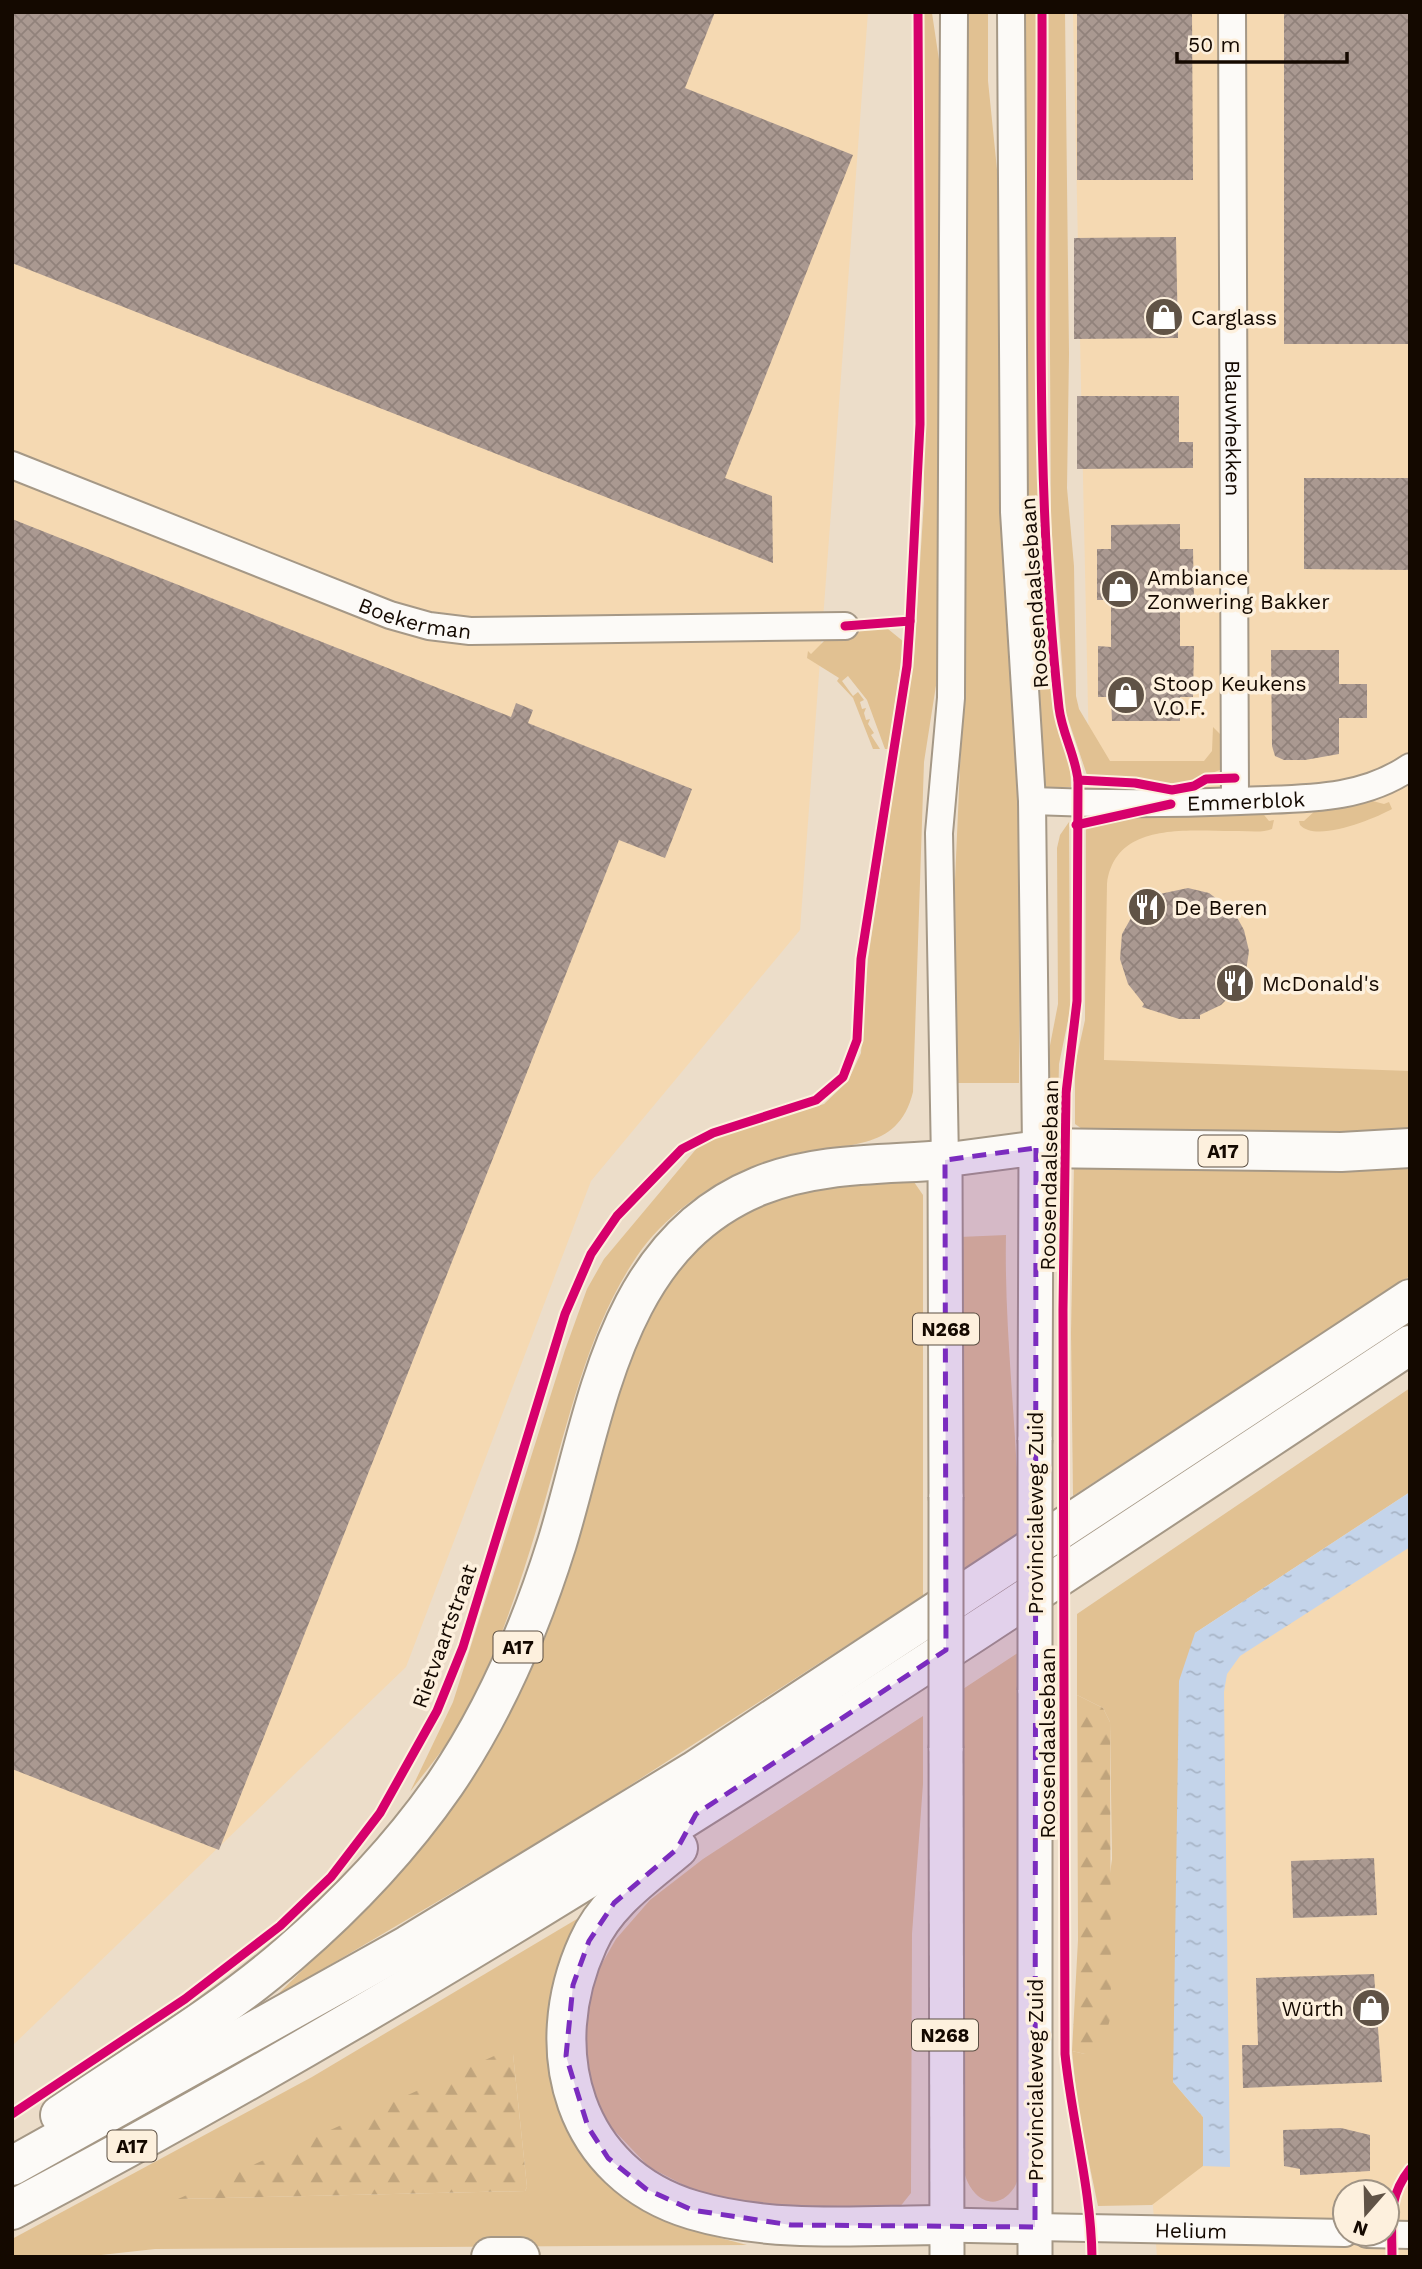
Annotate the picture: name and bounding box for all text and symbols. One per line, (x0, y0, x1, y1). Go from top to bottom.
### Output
scale bar (1177, 21, 1347, 65)
text: 50 m (1188, 32, 1240, 57)
shop icon: Carglass (1143, 296, 1185, 338)
place label: Carglass (1191, 305, 1277, 330)
street label: Blauwhekken (1221, 360, 1246, 496)
street label: Roosendaalsebaan (1015, 497, 1053, 689)
place label: Ambiance Zonwering Bakker (1147, 565, 1330, 614)
shop icon: Ambiance Zonwering Bakker (1099, 568, 1141, 610)
street label: Boekerman (355, 591, 473, 644)
place label: Stoop Keukens V.O.F. (1153, 671, 1306, 720)
shop icon: Stoop Keukens V.O.F. (1105, 674, 1147, 716)
street label: Emmerblok (1187, 786, 1306, 815)
restaurant icon: De Beren (1126, 886, 1168, 928)
place label: De Beren (1174, 895, 1268, 920)
restaurant icon: McDonald's (1214, 962, 1256, 1004)
place label: McDonald's (1262, 971, 1379, 996)
street label: Roosendaalsebaan (1035, 1079, 1063, 1271)
road number: A17 (1198, 1135, 1248, 1166)
road number: N268 (913, 1314, 979, 1344)
street label: Provincialeweg Zuid (1023, 1412, 1048, 1614)
street label: Rietvaartstraat (406, 1560, 482, 1711)
road number: A17 (494, 1632, 542, 1662)
street label: Roosendaalsebaan (1035, 1647, 1060, 1839)
street label: Provincialeweg Zuid (1023, 1979, 1048, 2181)
shop icon: Würth (1350, 1987, 1392, 2029)
place label: Würth (1282, 1996, 1344, 2021)
road number: N268 (912, 2020, 978, 2050)
road number: A17 (108, 2130, 156, 2162)
north arrow (1331, 2178, 1401, 2248)
text: N (1350, 2215, 1371, 2242)
street label: Helium (1155, 2217, 1227, 2243)

